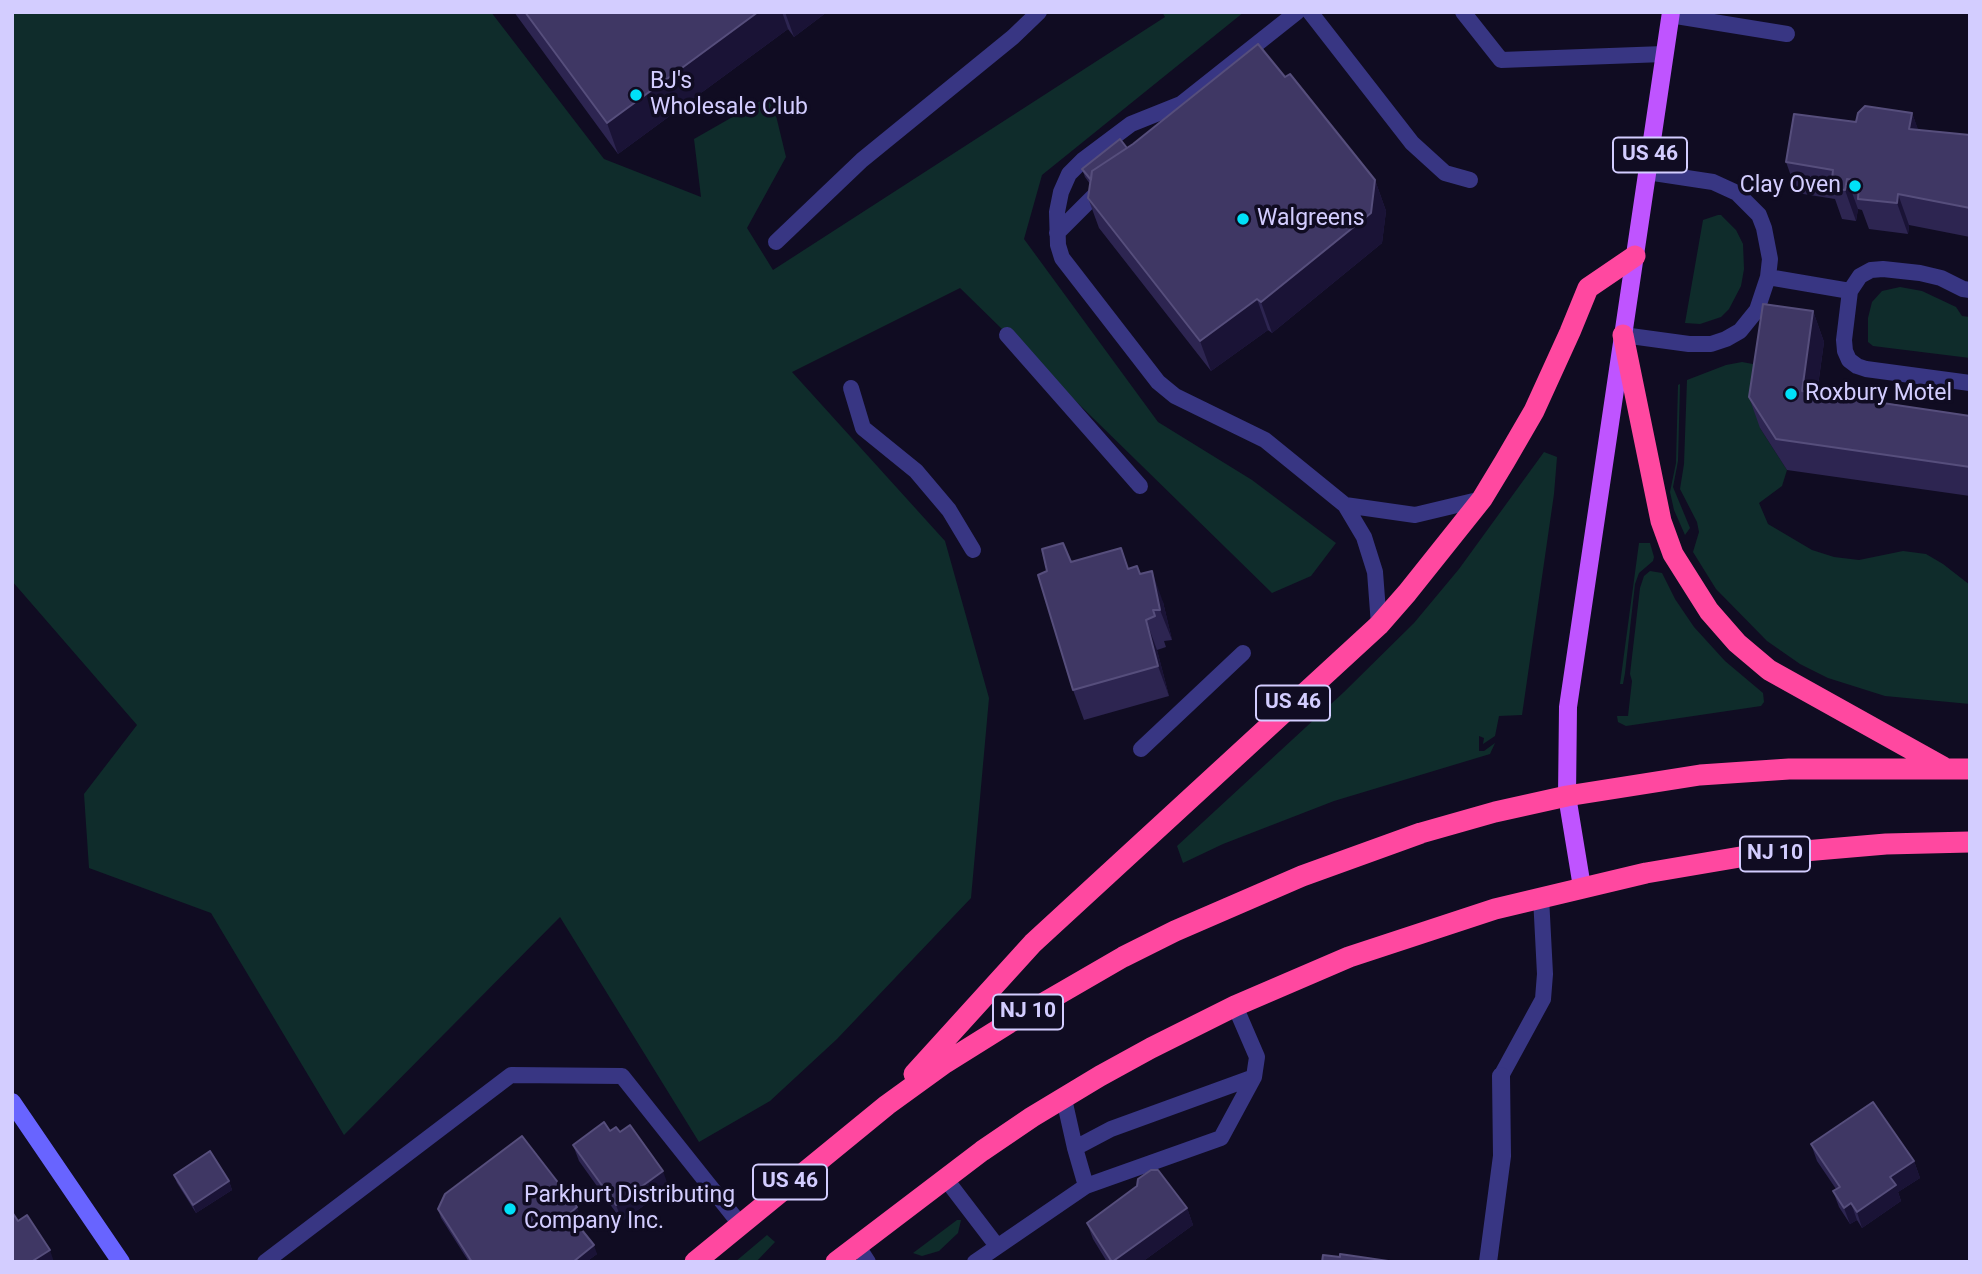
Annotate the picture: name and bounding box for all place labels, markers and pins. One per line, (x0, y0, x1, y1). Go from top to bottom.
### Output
place label: BJ's Wholesale Club (650, 68, 808, 122)
marker: BJ's Wholesale Club (628, 87, 644, 103)
place label: Clay Oven (1740, 172, 1841, 200)
marker: Clay Oven (1847, 178, 1863, 194)
place label: Walgreens (1257, 205, 1365, 233)
marker: Walgreens (1235, 211, 1251, 227)
place label: Roxbury Motel (1805, 380, 1952, 408)
marker: Roxbury Motel (1783, 386, 1799, 402)
place label: Parkhurt Distributing Company Inc. (524, 1182, 735, 1236)
marker: Parkhurt Distributing Company Inc. (502, 1201, 518, 1217)

